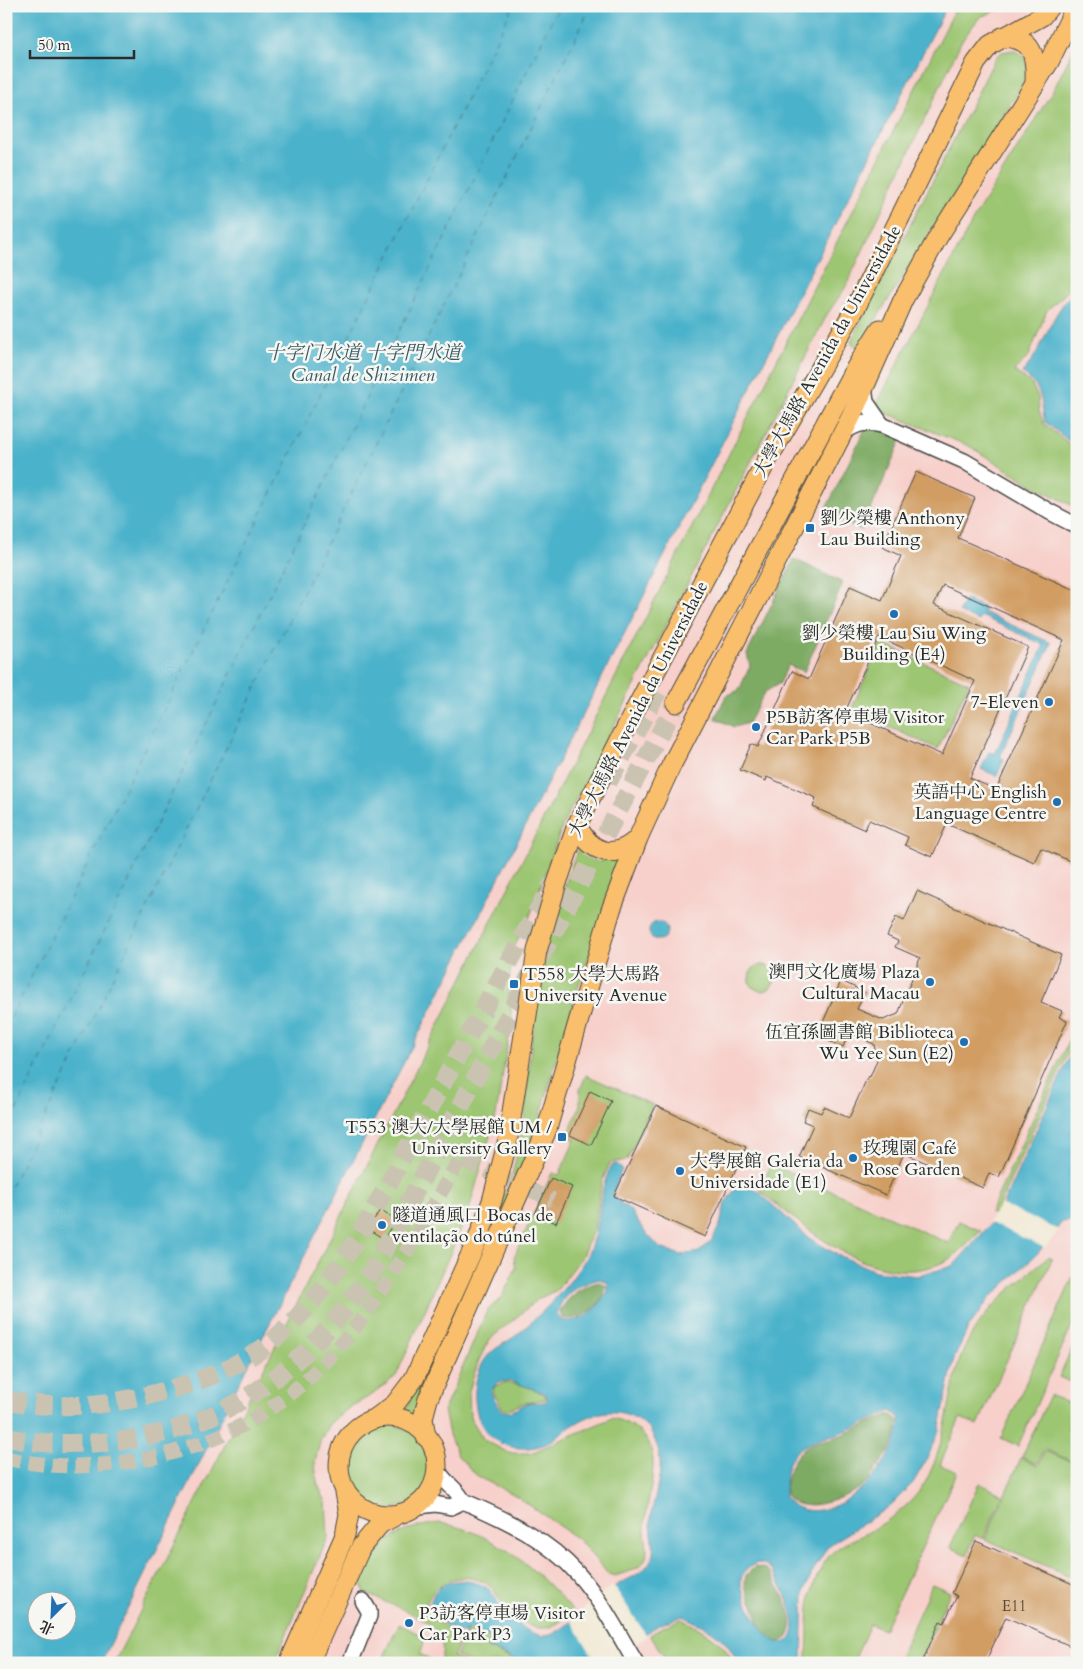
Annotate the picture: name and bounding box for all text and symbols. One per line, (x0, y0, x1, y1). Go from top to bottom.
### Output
scale bar (30, 28, 134, 60)
text: 50 m (38, 35, 70, 55)
street label: 大學大馬路 Avenida da Universidade (748, 221, 907, 482)
water label: 十字门水道 十字門水道 Canal de Shizimen (265, 340, 464, 388)
place label: 劉少榮樓 Anthony Lau Building (820, 506, 965, 552)
marker: 劉少榮樓 Anthony Lau Building (804, 522, 816, 534)
street label: 大學大馬路 Avenida da Universidade (563, 577, 714, 842)
marker: 劉少榮樓 Lau Siu Wing Building (E4) (888, 608, 900, 620)
place label: 劉少榮樓 Lau Siu Wing Building (E4) (802, 621, 987, 667)
place label: 7-Eleven (970, 690, 1040, 715)
marker: 7-Eleven (1043, 696, 1055, 708)
place label: P5B訪客停車場 Visitor Car Park P5B (766, 705, 945, 751)
marker: P5B訪客停車場 Visitor Car Park P5B (750, 721, 762, 733)
place label: 英語中心 English Language Centre (913, 780, 1047, 826)
marker: 英語中心 English Language Centre (1051, 796, 1063, 808)
place label: 澳門文化廣場 Plaza Cultural Macau (768, 960, 920, 1006)
place label: T558 大學大馬路 University Avenue (524, 962, 667, 1008)
marker: 澳門文化廣場 Plaza Cultural Macau (924, 976, 936, 988)
marker: T558 大學大馬路 University Avenue (508, 978, 520, 990)
place label: 伍宜孫圖書館 Biblioteca Wu Yee Sun (E2) (765, 1020, 954, 1066)
marker: 伍宜孫圖書館 Biblioteca Wu Yee Sun (E2) (958, 1036, 970, 1048)
place label: T553 澳大/大學展館 UM / University Gallery (345, 1115, 552, 1161)
marker: T553 澳大/大學展館 UM / University Gallery (556, 1131, 568, 1143)
place label: 玫瑰園 Café Rose Garden (863, 1136, 962, 1182)
place label: 大學展館 Galeria da Universidade (E1) (690, 1149, 843, 1195)
marker: 玫瑰園 Café Rose Garden (847, 1152, 859, 1164)
marker: 大學展館 Galeria da Universidade (E1) (674, 1165, 686, 1177)
place label: 隧道通風口 Bocas de ventilação do túnel (392, 1203, 553, 1249)
marker: 隧道通風口 Bocas de ventilação do túnel (376, 1219, 388, 1231)
north arrow (28, 1592, 78, 1642)
house number: E11 (1002, 1596, 1026, 1616)
place label: P3訪客停車場 Visitor Car Park P3 (419, 1601, 585, 1647)
text: 北 (37, 1616, 57, 1639)
marker: P3訪客停車場 Visitor Car Park P3 (403, 1617, 415, 1629)

